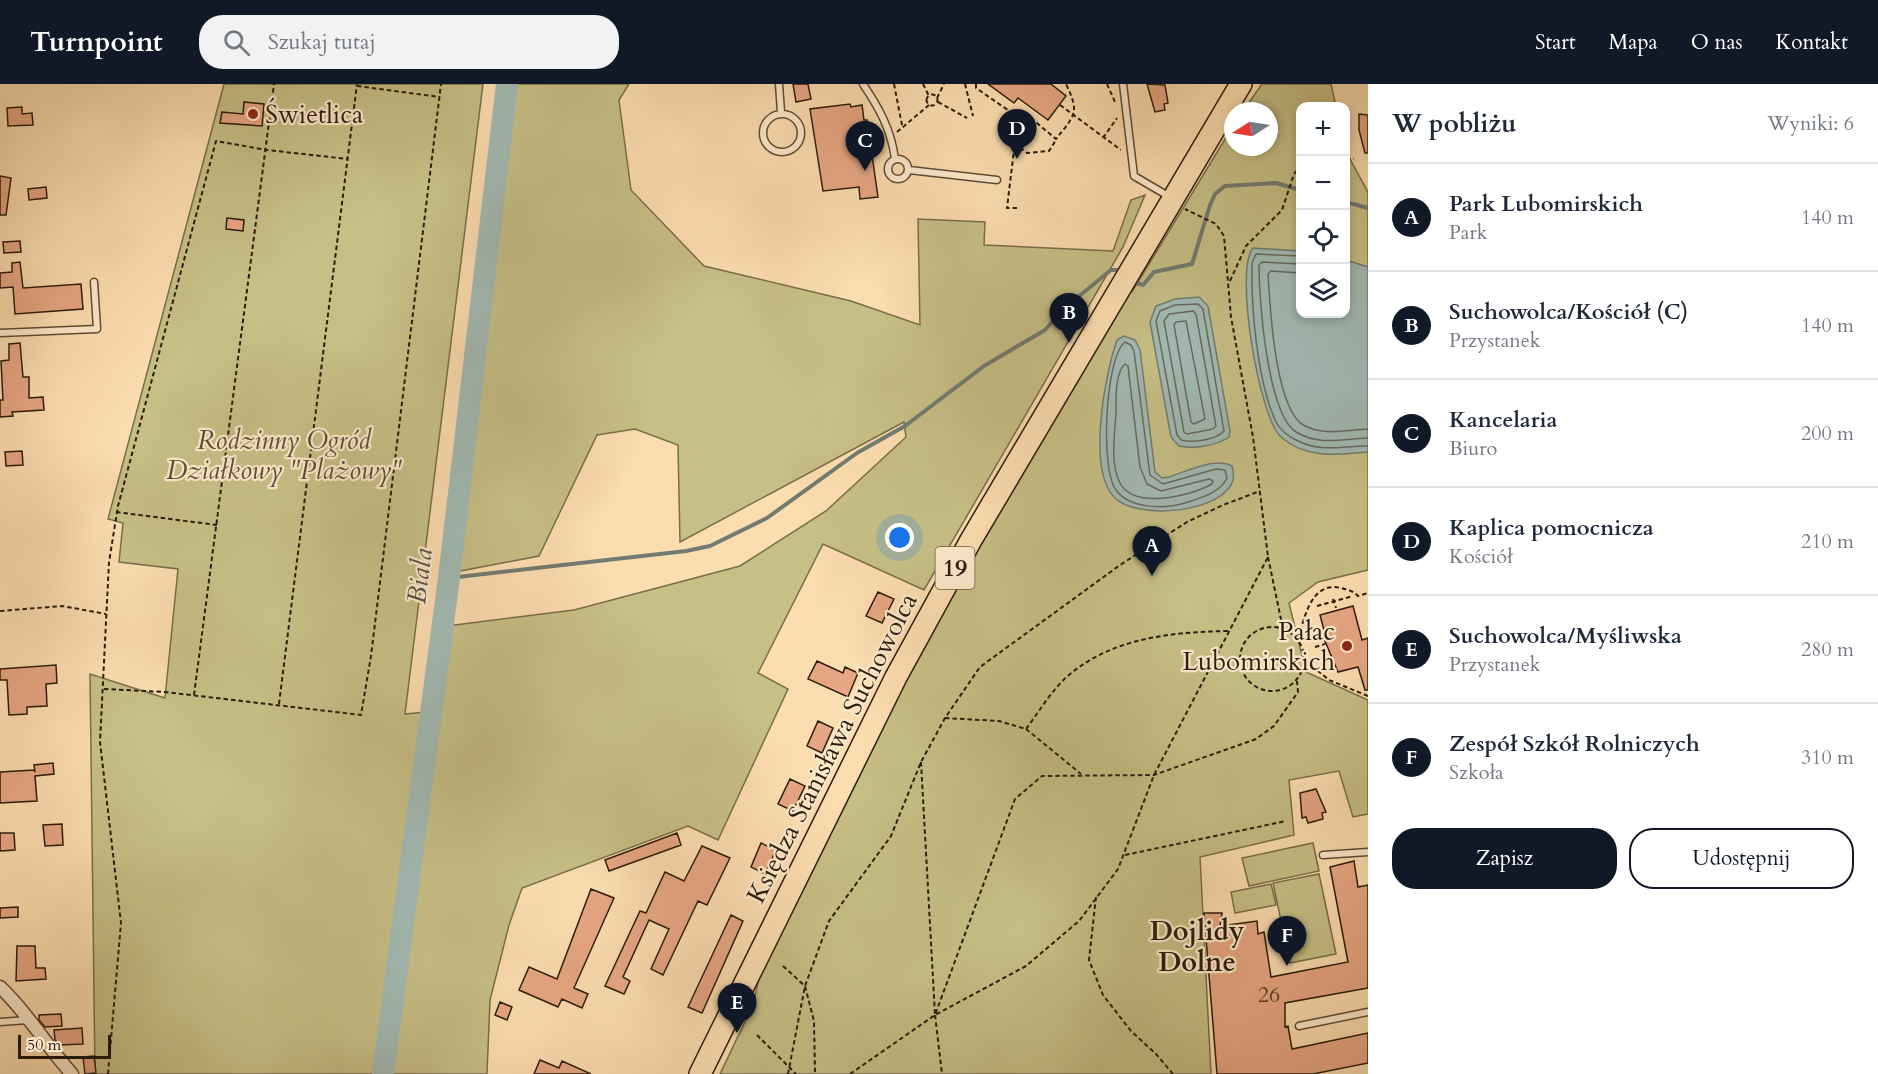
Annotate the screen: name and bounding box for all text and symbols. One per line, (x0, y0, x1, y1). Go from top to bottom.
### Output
search box (199, 15, 619, 69)
text: Turnpoint (30, 23, 163, 61)
icon: search (220, 26, 253, 59)
text: Szukaj tutaj (268, 27, 376, 57)
text: Start (1535, 28, 1576, 57)
text: Mapa (1609, 28, 1658, 57)
text: O nas (1691, 28, 1743, 57)
text: Kontakt (1776, 28, 1848, 57)
place label: Świetlica (265, 97, 363, 132)
north arrow (1224, 102, 1278, 156)
map controls (1296, 102, 1350, 318)
button: + (1296, 102, 1350, 156)
text: W pobliżu (1392, 106, 1517, 141)
marker: Świetlica (246, 107, 260, 121)
pin: D (998, 110, 1036, 159)
text: Wyniki: 6 (1767, 110, 1854, 137)
pin: C (846, 122, 884, 171)
button: − (1296, 156, 1350, 210)
text: Park Lubomirskich (1449, 189, 1643, 219)
text: A (1404, 204, 1419, 231)
text: 140 m (1801, 204, 1854, 231)
button: locate (1296, 210, 1350, 264)
text: Park (1449, 219, 1487, 246)
button: layers (1296, 264, 1350, 318)
pin: B (1050, 294, 1088, 343)
text: Suchowolca/Kościół (C) (1449, 297, 1688, 327)
text: B (1404, 312, 1419, 339)
text: 140 m (1801, 312, 1854, 339)
text: Przystanek (1449, 327, 1540, 354)
text: Kancelaria (1449, 405, 1558, 435)
text: C (1404, 420, 1419, 447)
text: 200 m (1801, 420, 1854, 447)
park label: Rodzinny Ogród Działkowy "Plażowy" (166, 423, 402, 488)
text: Biuro (1449, 435, 1497, 462)
text: Kaplica pomocnicza (1449, 513, 1654, 543)
your location (885, 523, 914, 552)
pin: A (1132, 526, 1172, 576)
text: D (1403, 528, 1420, 555)
text: 210 m (1801, 528, 1854, 555)
text: Kościół (1449, 543, 1513, 570)
water label: Biala (398, 546, 442, 606)
road number: 19 (936, 547, 974, 589)
street label: Księdza Stanisława Suchowolca (738, 587, 926, 909)
place label: Pałac Lubomirskich (1182, 614, 1335, 679)
text: Suchowolca/Myśliwska (1449, 621, 1682, 651)
text: E (1405, 636, 1418, 663)
text: 280 m (1801, 636, 1854, 663)
marker: Pałac Lubomirskich (1340, 639, 1354, 653)
text: Przystanek (1449, 651, 1540, 678)
text: Zespół Szkół Rolniczych (1449, 729, 1700, 759)
text: F (1406, 744, 1417, 771)
text: 310 m (1801, 744, 1854, 771)
text: Szkoła (1449, 759, 1504, 786)
button: Zapisz (1392, 828, 1617, 889)
button: Udostępnij (1629, 828, 1854, 889)
district label: Dojlidy Dolne (1150, 913, 1245, 981)
pin: F (1268, 916, 1306, 966)
house number: 26 (1258, 980, 1280, 1010)
pin: E (718, 984, 756, 1033)
scale bar (18, 1032, 111, 1060)
text: 50 m (27, 1034, 61, 1056)

